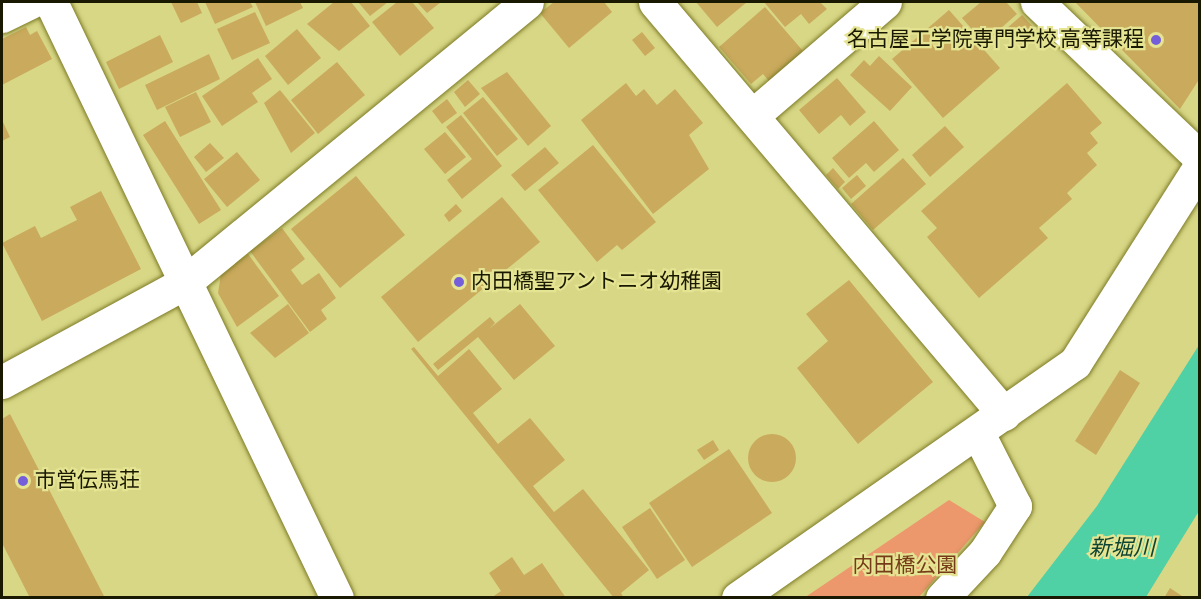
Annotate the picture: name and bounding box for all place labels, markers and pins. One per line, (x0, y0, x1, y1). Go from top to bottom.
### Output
place label: 名古屋工学院専門学校 高等課程 (847, 27, 1144, 53)
marker: 名古屋工学院専門学校 高等課程 (1149, 33, 1163, 47)
place label: 内田橋聖アントニオ幼稚園 (471, 269, 723, 295)
marker: 内田橋聖アントニオ幼稚園 (452, 275, 466, 289)
place label: 市営伝馬荘 (35, 468, 140, 494)
marker: 市営伝馬荘 (16, 474, 30, 488)

